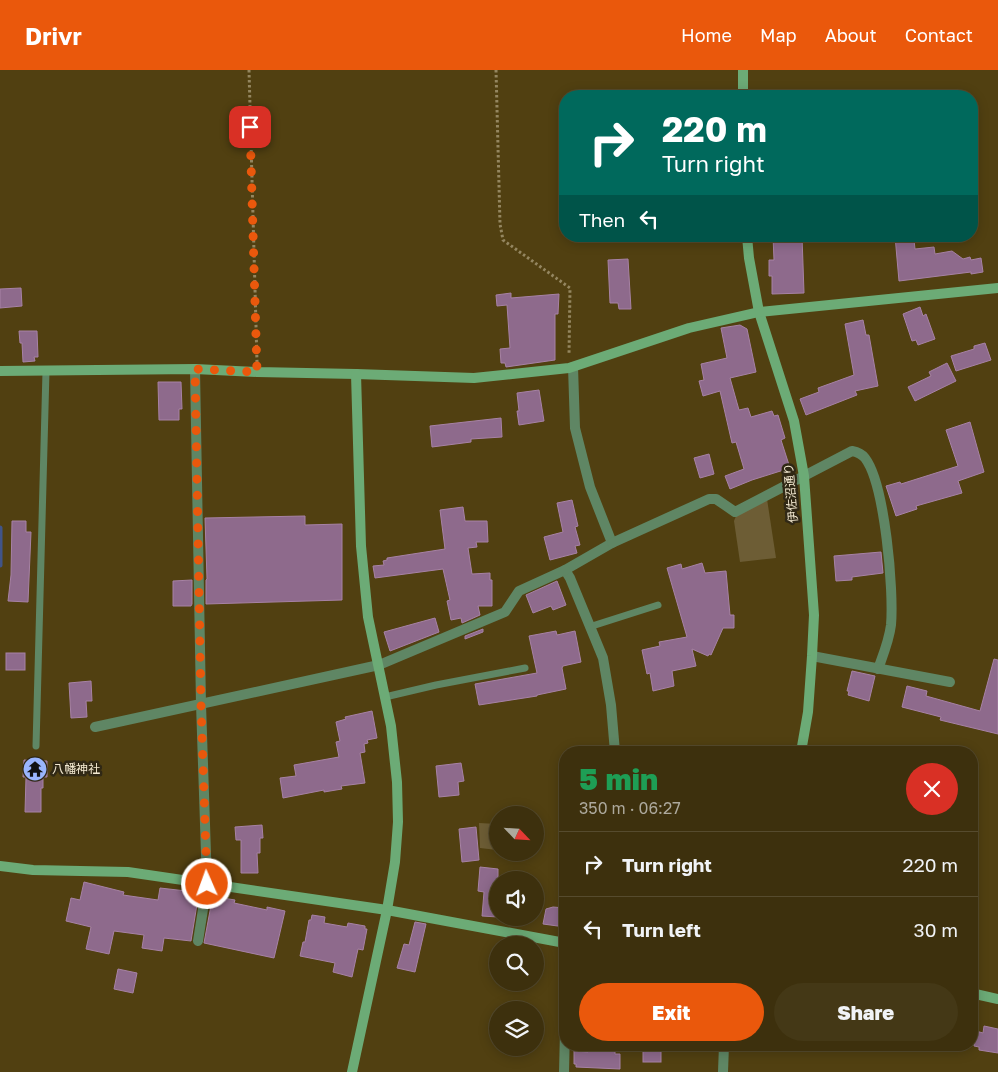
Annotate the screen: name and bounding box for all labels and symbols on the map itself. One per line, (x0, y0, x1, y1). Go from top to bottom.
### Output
pin (229, 106, 271, 148)
street label: 伊佐沼通り (780, 462, 801, 524)
temple icon: 八幡神社 (22, 756, 48, 782)
place label: 八幡神社 (52, 761, 100, 776)
north arrow (489, 806, 544, 861)
position arrow (180, 857, 232, 909)

